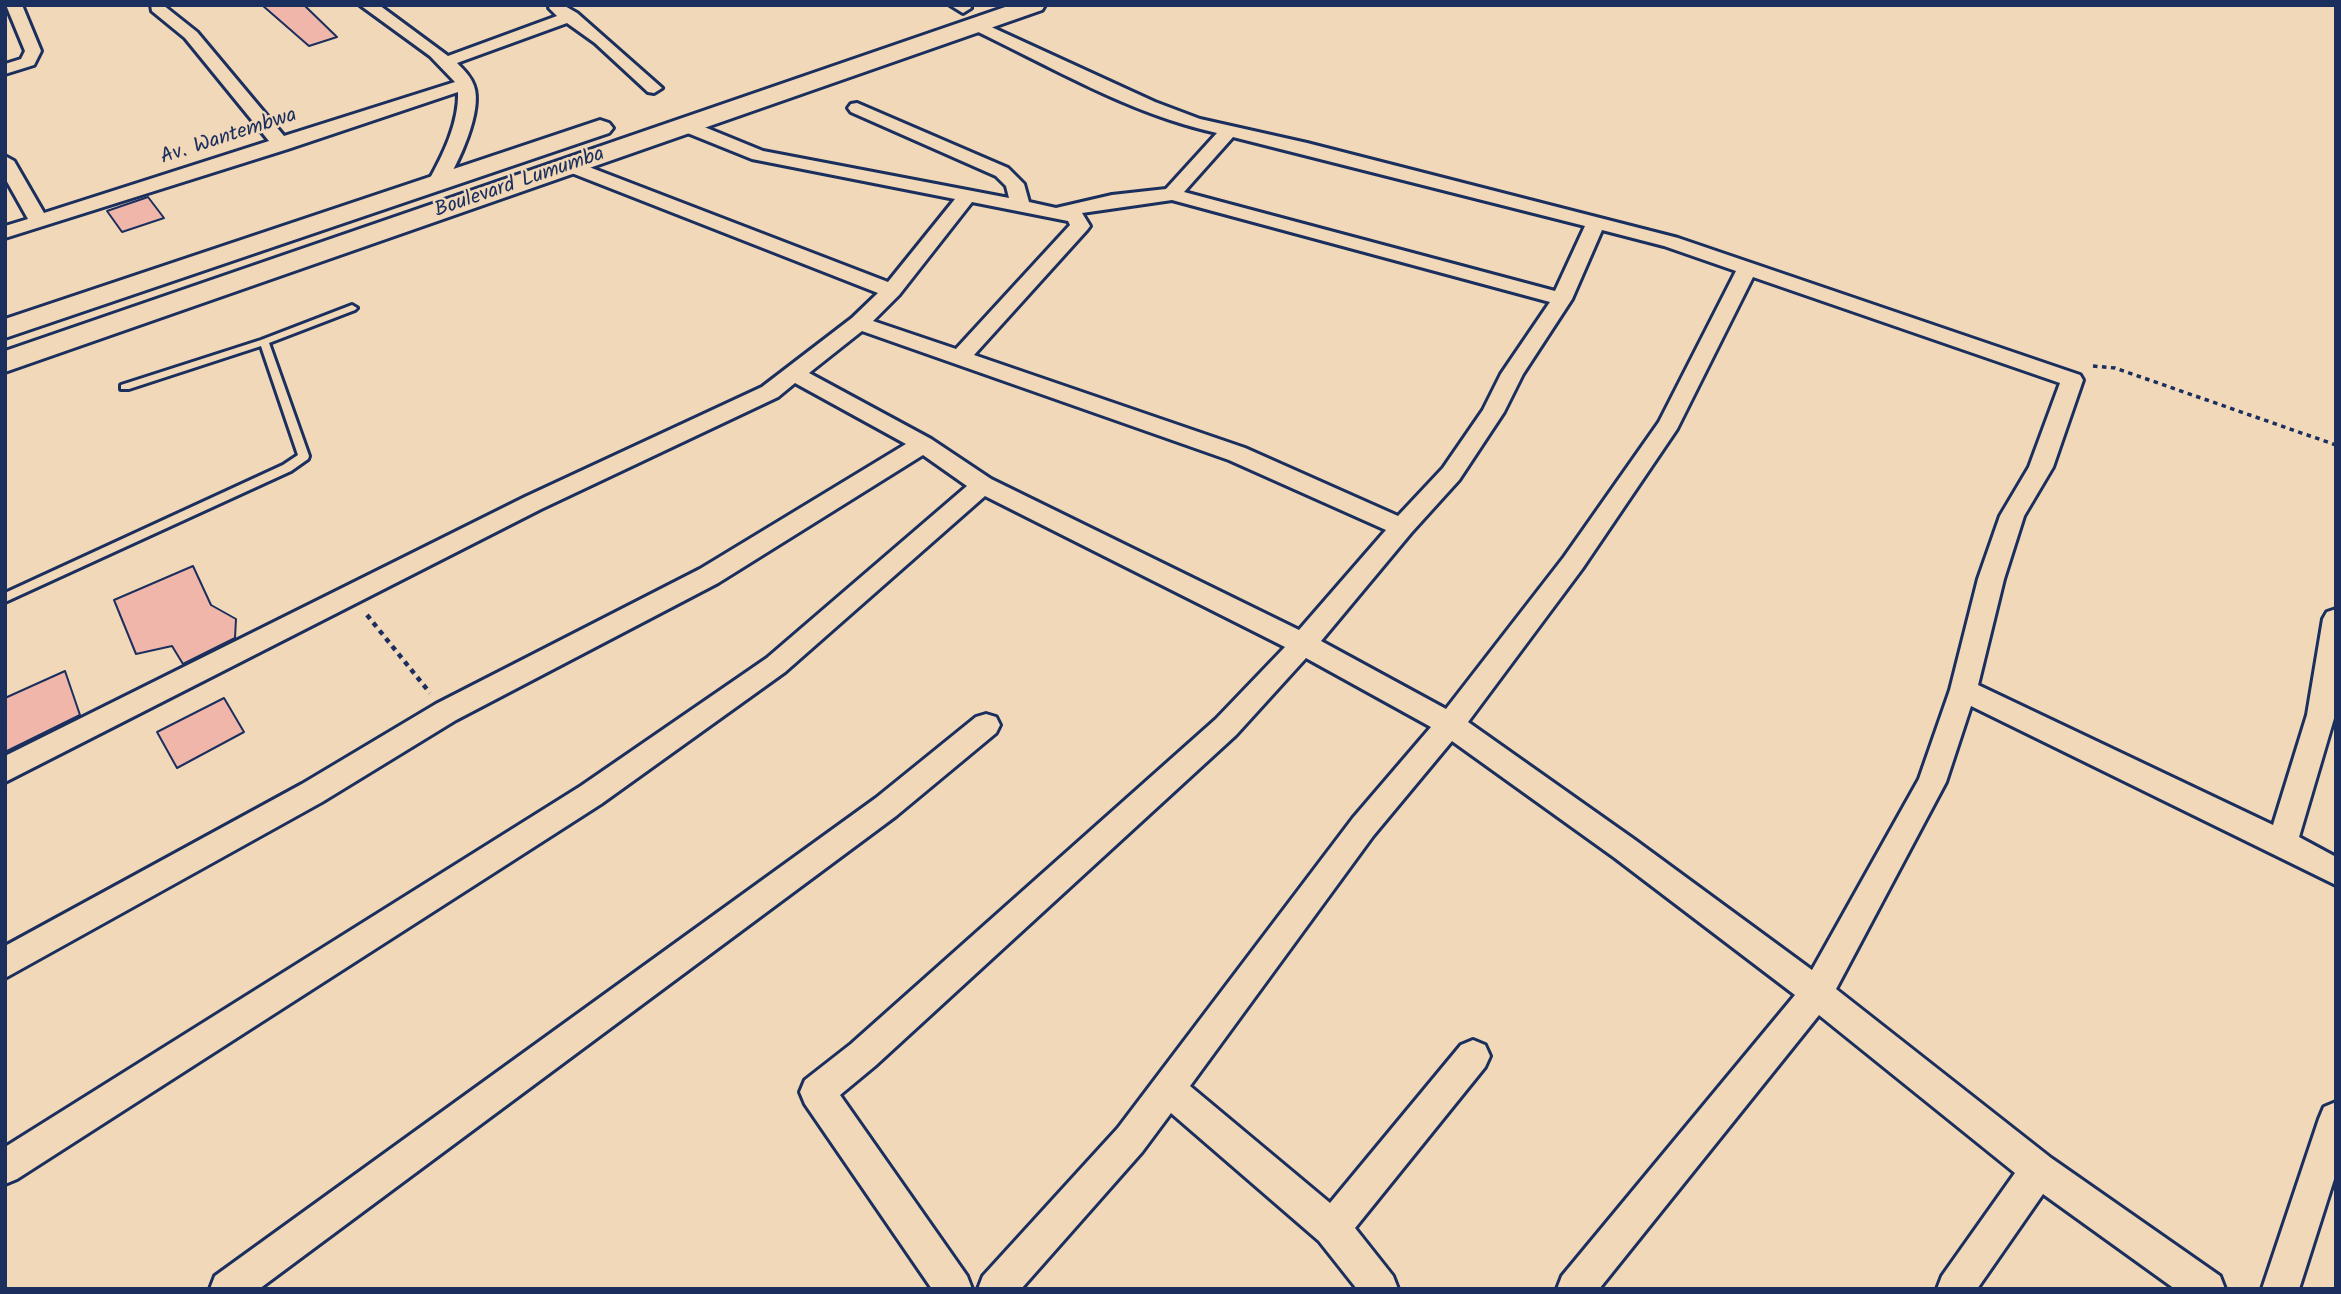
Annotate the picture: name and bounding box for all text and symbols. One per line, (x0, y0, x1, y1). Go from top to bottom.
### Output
street label: Av. Wantembwa (158, 104, 300, 172)
street label: Boulevard Lumumba (432, 143, 608, 225)

